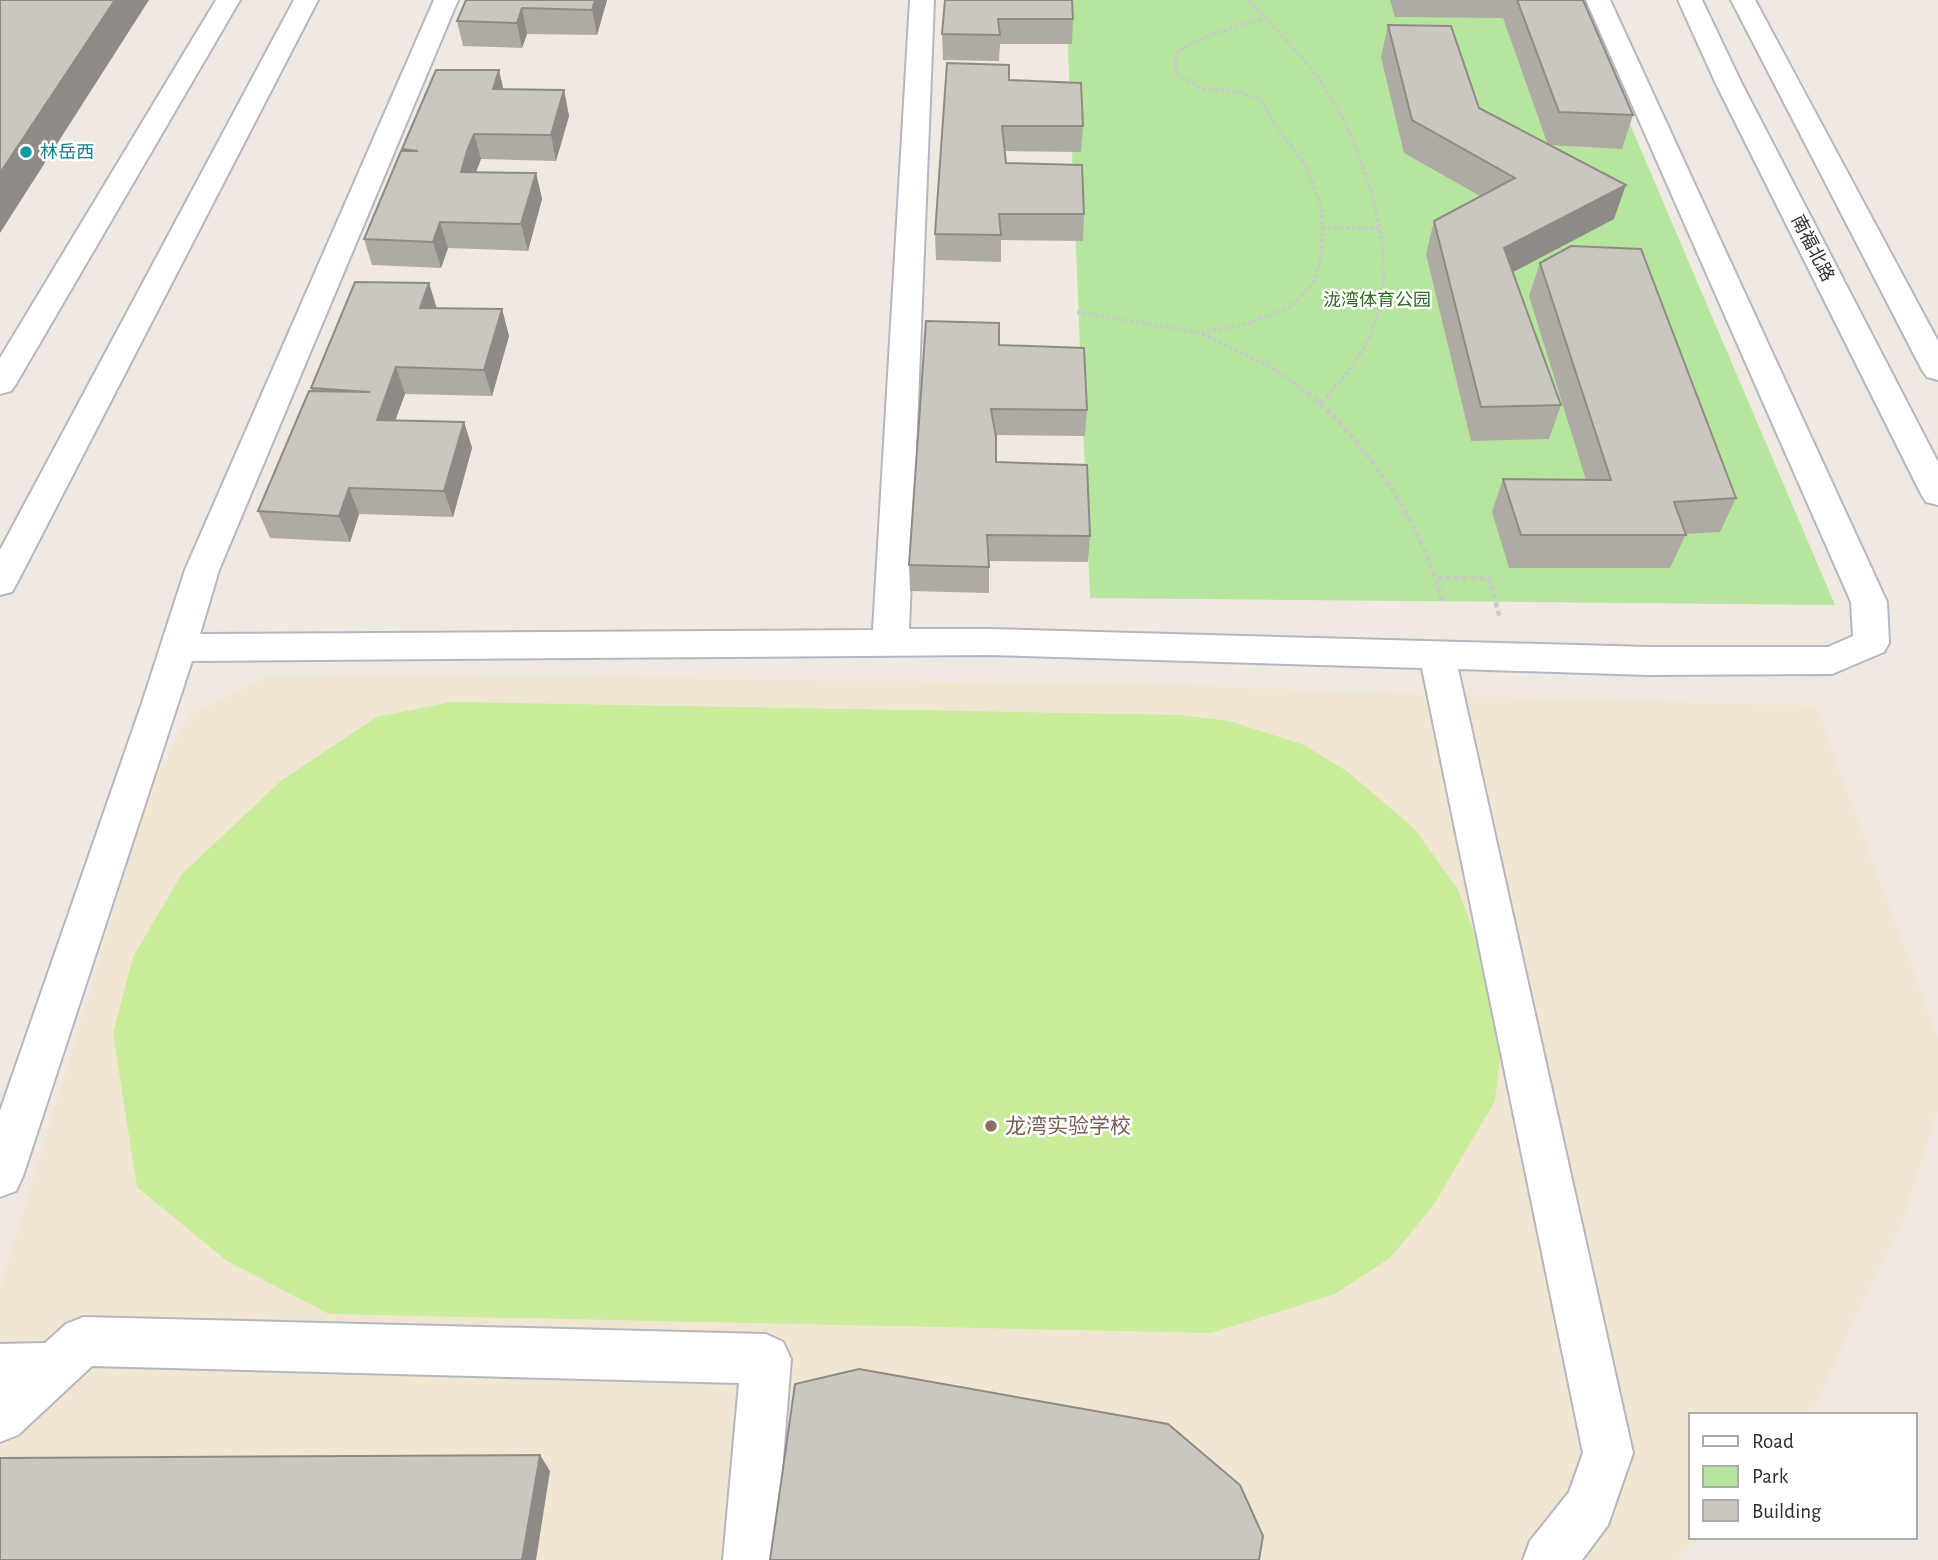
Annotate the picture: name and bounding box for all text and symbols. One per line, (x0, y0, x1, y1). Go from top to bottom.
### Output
place label: 林岳西 (40, 142, 94, 162)
marker: 林岳西 (18, 144, 34, 160)
street label: 南福北路 (1788, 211, 1838, 285)
park label: 泷湾体育公园 (1323, 290, 1431, 310)
place label: 龙湾实验学校 (1005, 1115, 1131, 1137)
marker: 龙湾实验学校 (983, 1118, 999, 1134)
legend (1689, 1413, 1917, 1539)
text: Road (1752, 1431, 1794, 1452)
text: Park (1752, 1466, 1789, 1487)
text: Building (1752, 1501, 1822, 1522)

